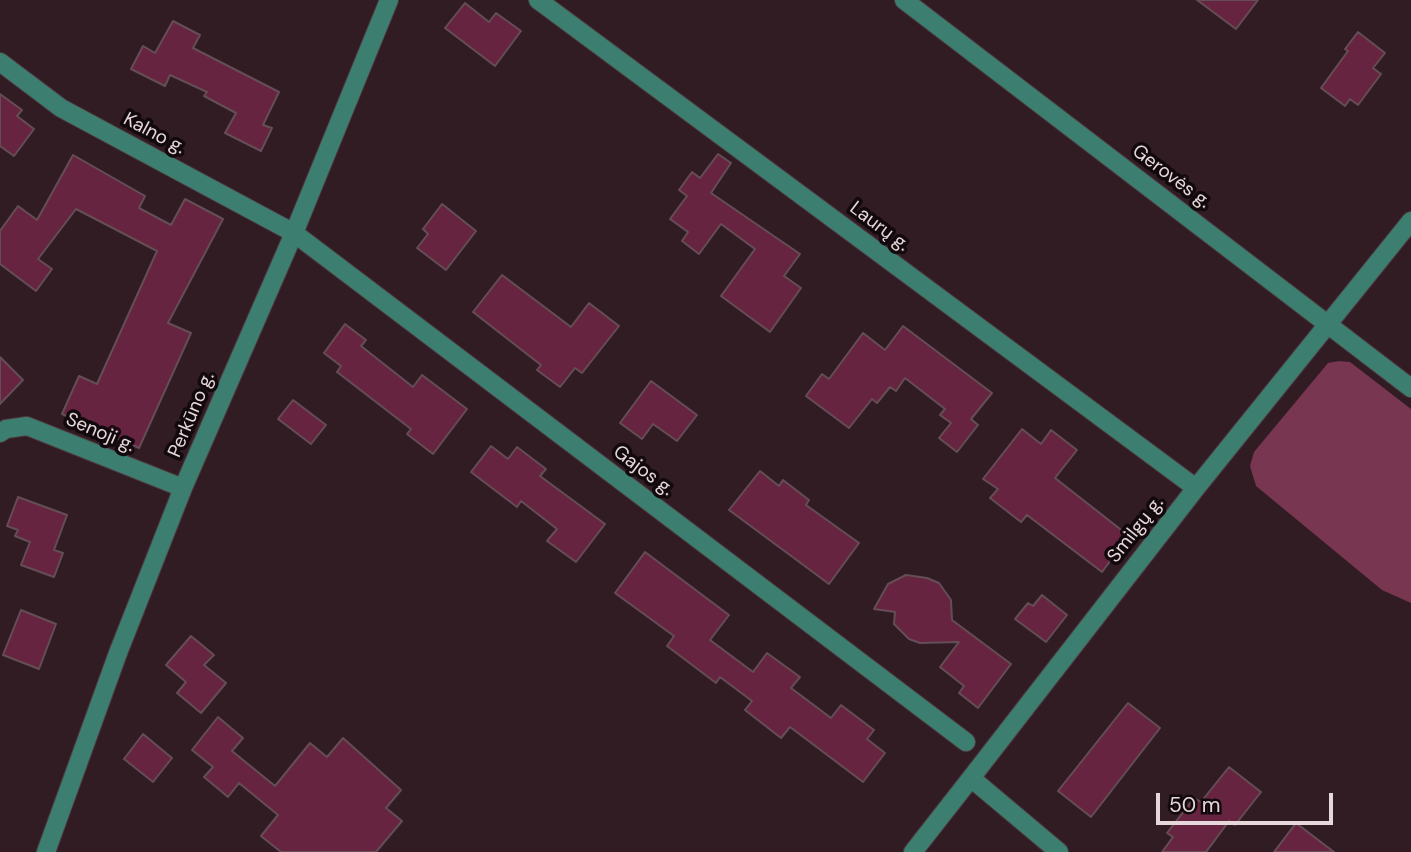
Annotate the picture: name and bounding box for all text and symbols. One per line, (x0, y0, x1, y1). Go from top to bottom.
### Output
street label: Kalno g. (119, 108, 189, 160)
street label: Gerovės g. (1127, 140, 1215, 214)
street label: Laurų g. (845, 197, 913, 257)
street label: Perkūno g. (164, 369, 220, 461)
street label: Senoji g. (62, 408, 138, 458)
street label: Gajos g. (608, 441, 678, 501)
street label: Smilgų g. (1103, 492, 1169, 568)
scale bar (1159, 778, 1336, 822)
text: 50 m (1169, 791, 1220, 819)

